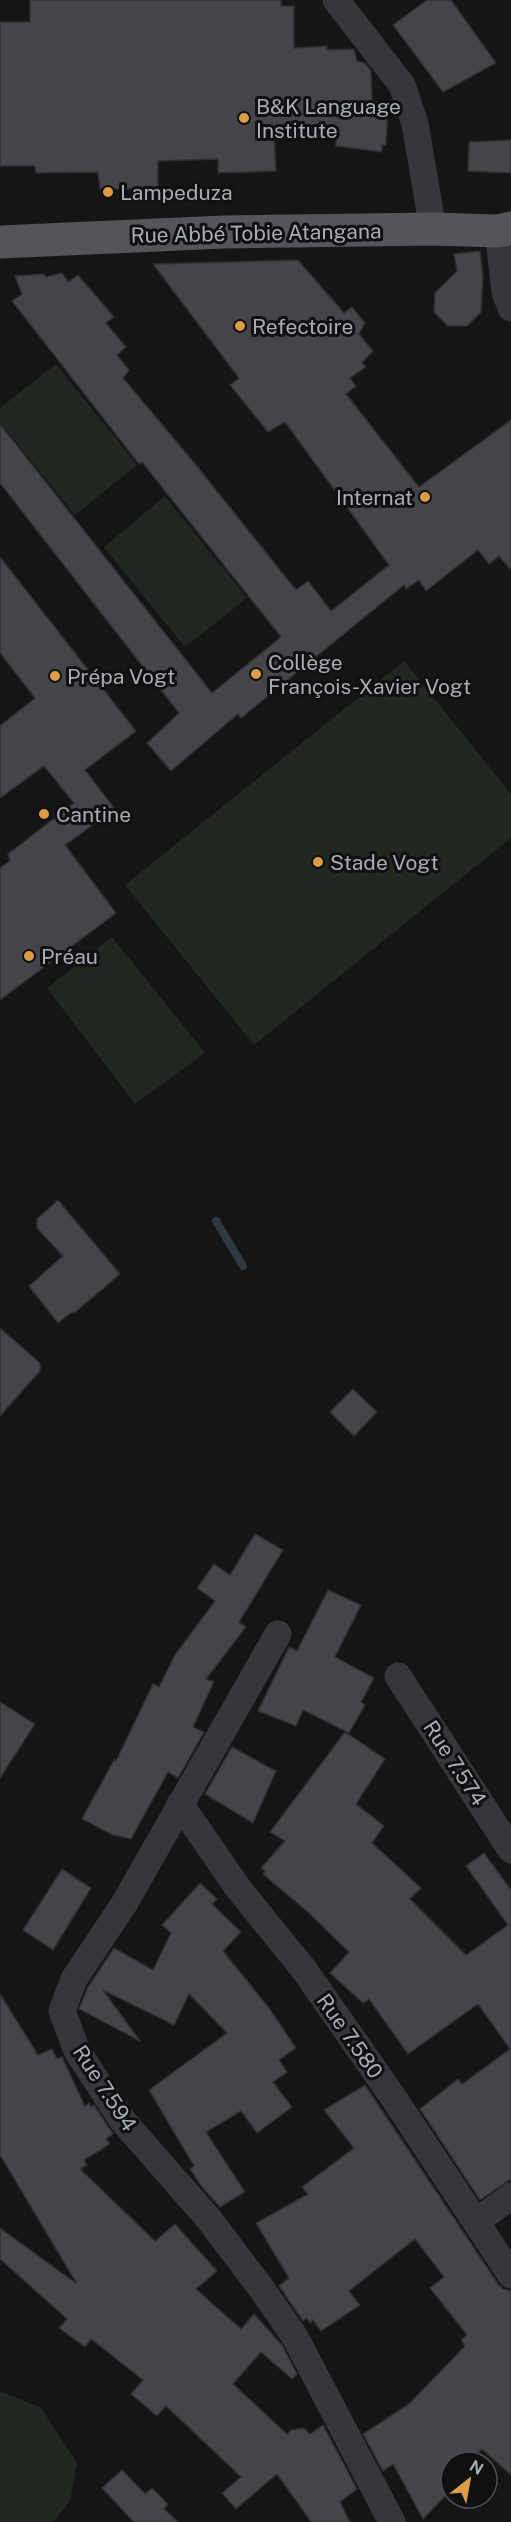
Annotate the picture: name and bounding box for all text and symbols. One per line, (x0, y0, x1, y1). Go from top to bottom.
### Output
place label: B&K Language Institute (256, 94, 401, 143)
marker: B&K Language Institute (237, 111, 251, 125)
place label: Lampeduza (120, 180, 233, 205)
marker: Lampeduza (101, 185, 115, 199)
street label: Rue Abbé Tobie Atangana (130, 218, 382, 248)
place label: Refectoire (252, 314, 353, 339)
marker: Refectoire (233, 319, 247, 333)
place label: Internat (336, 485, 413, 510)
marker: Internat (418, 490, 432, 504)
place label: Collège François-Xavier Vogt (268, 650, 471, 699)
place label: Prépa Vogt (67, 664, 175, 689)
marker: Collège François-Xavier Vogt (249, 667, 263, 681)
marker: Prépa Vogt (48, 669, 62, 683)
place label: Cantine (56, 802, 131, 827)
marker: Cantine (37, 807, 51, 821)
place label: Stade Vogt (330, 850, 439, 875)
marker: Stade Vogt (311, 855, 325, 869)
place label: Préau (41, 944, 98, 969)
marker: Préau (22, 949, 36, 963)
street label: Rue 7.574 (418, 1716, 492, 1810)
street label: Rue 7.580 (312, 1989, 388, 2083)
street label: Rue 7.594 (68, 2040, 142, 2136)
north arrow (439, 2450, 499, 2510)
text: N (466, 2456, 487, 2479)

